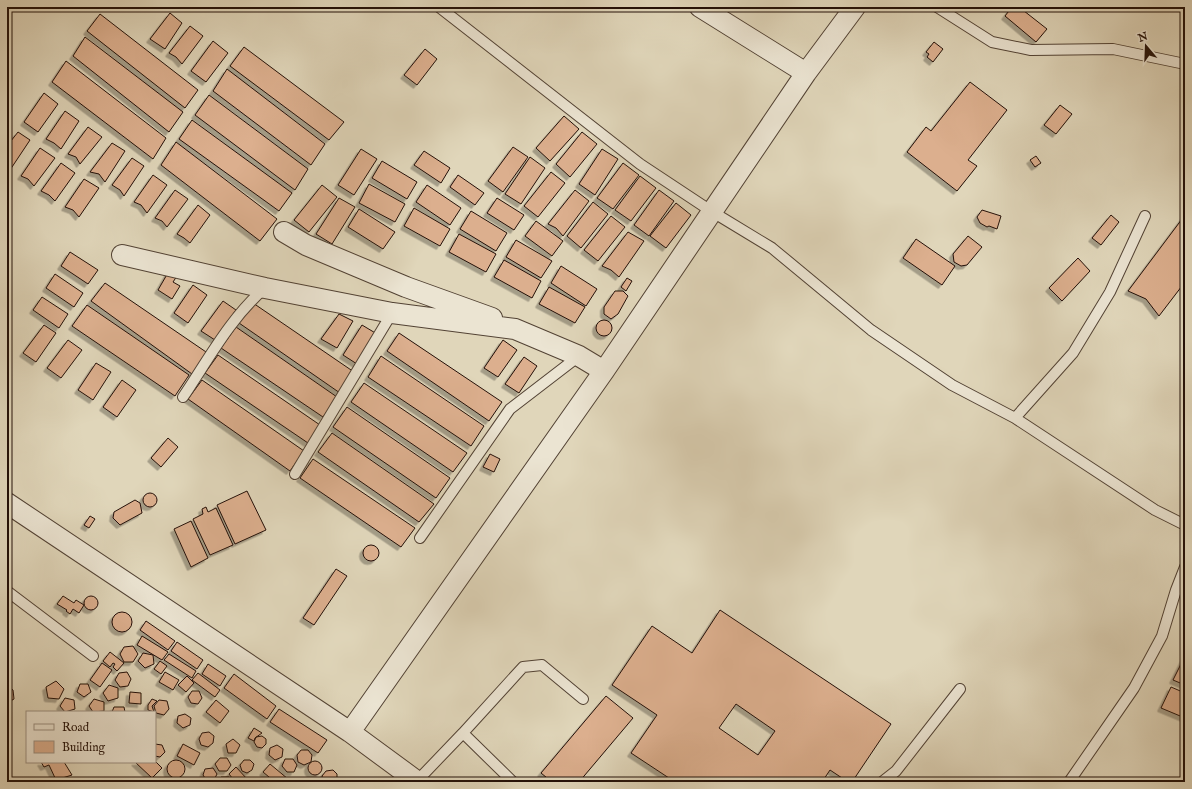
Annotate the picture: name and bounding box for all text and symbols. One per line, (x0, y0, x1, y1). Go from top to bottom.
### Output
north arrow (1126, 26, 1166, 66)
text: N (1135, 29, 1150, 46)
legend (26, 711, 156, 763)
text: Road (62, 720, 90, 735)
text: Building (62, 740, 106, 755)

